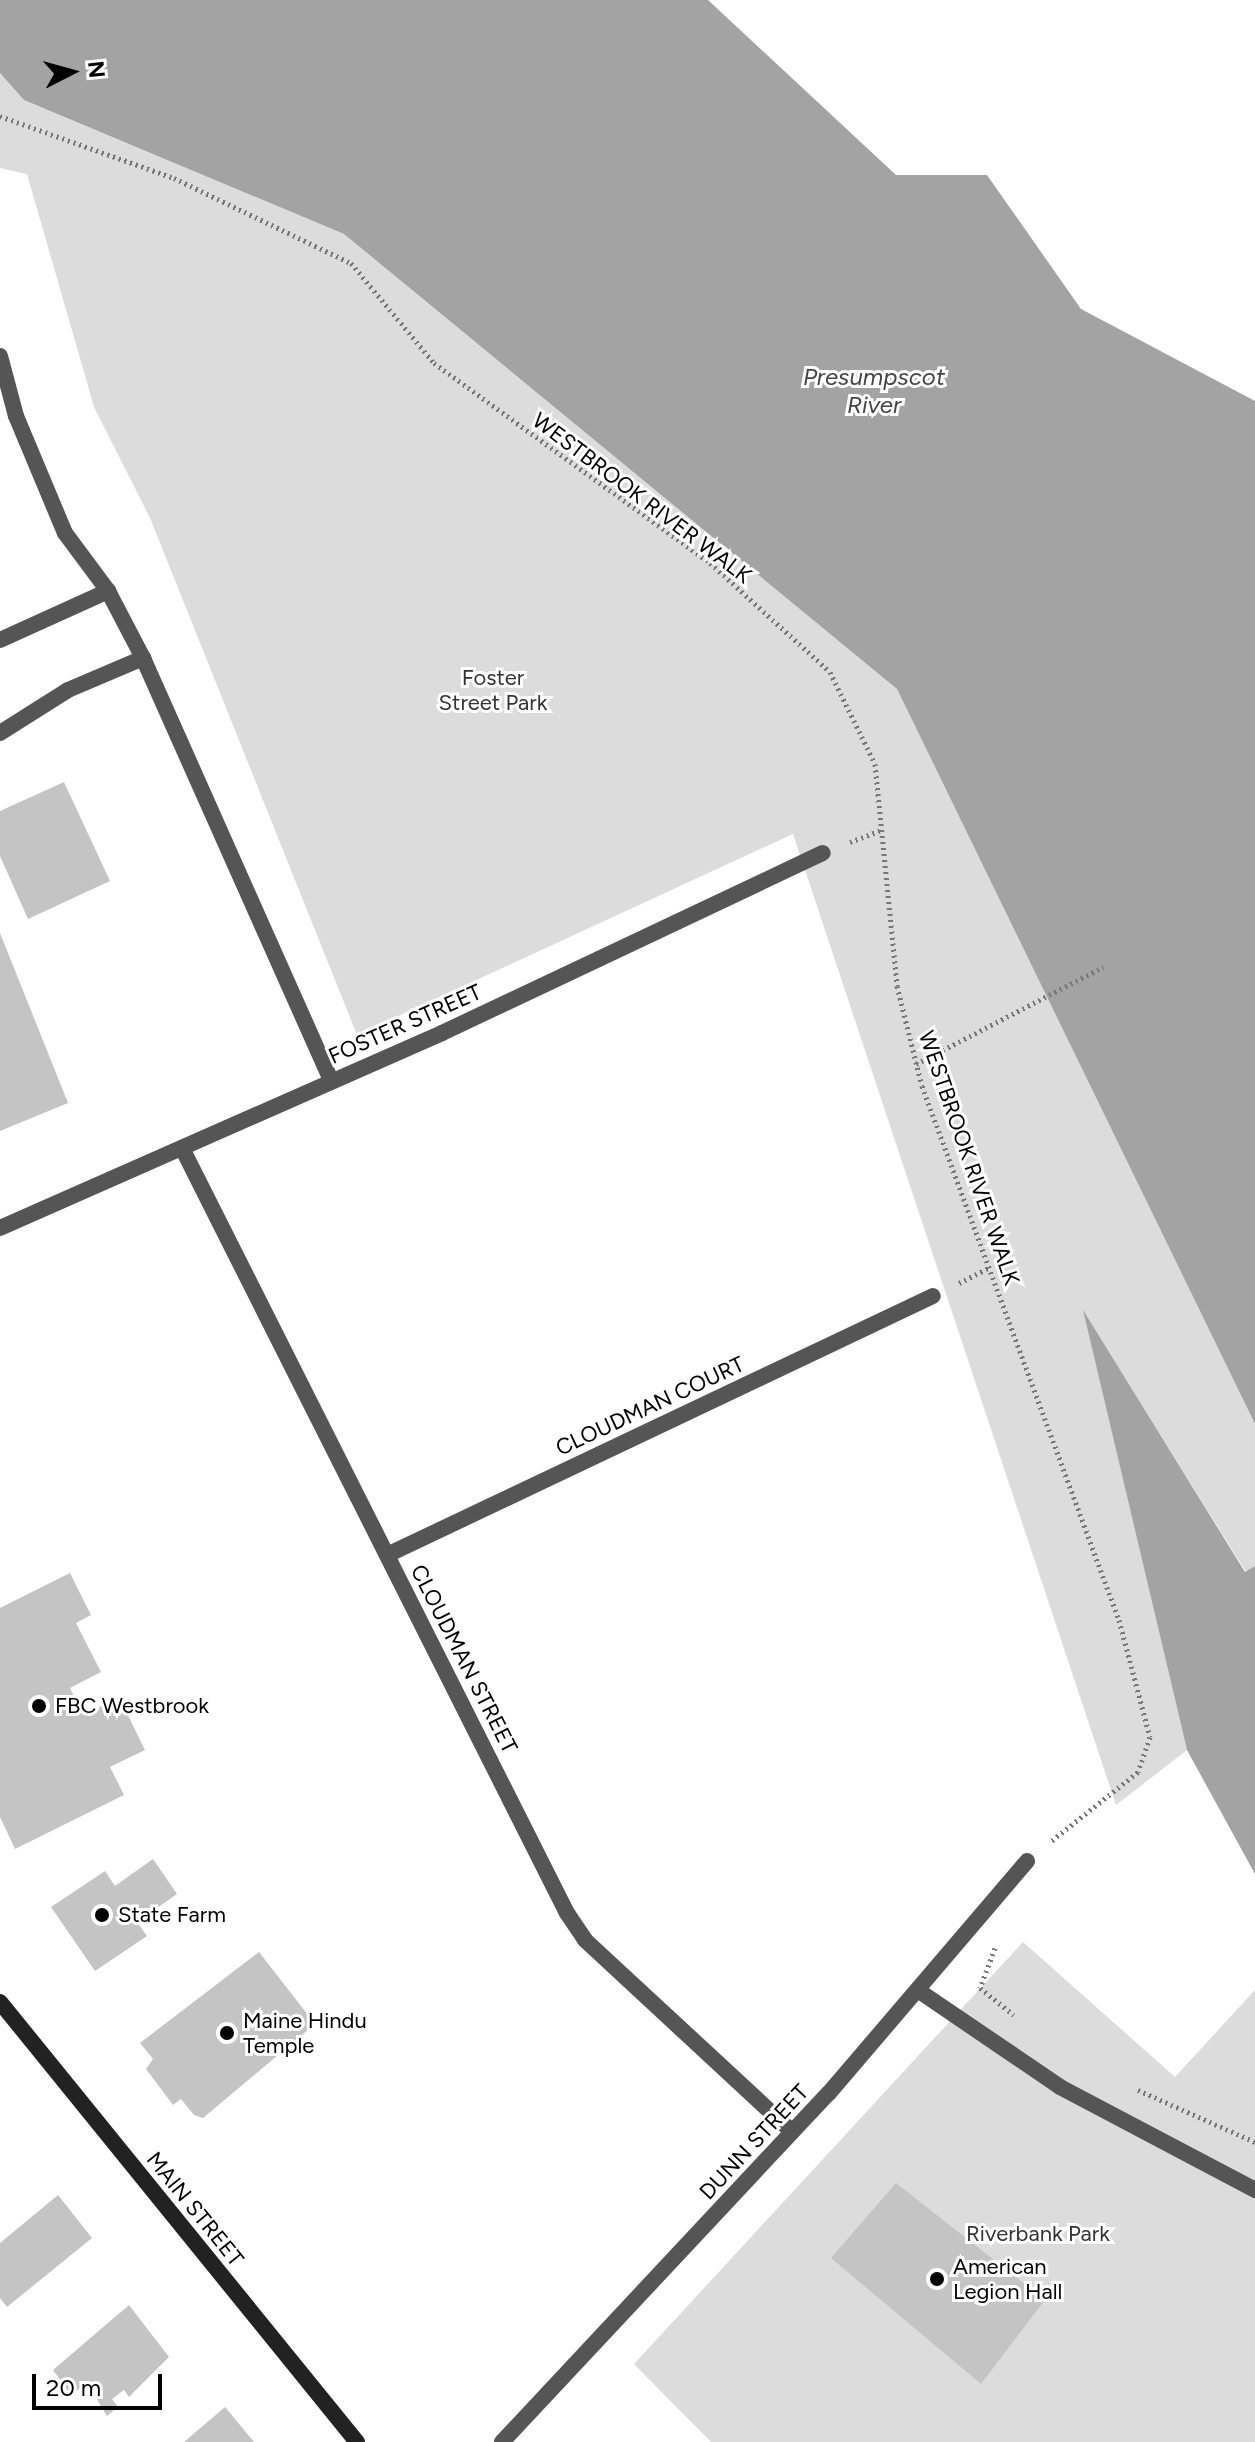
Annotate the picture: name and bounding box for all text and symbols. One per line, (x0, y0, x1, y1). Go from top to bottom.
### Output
north arrow (32, 32, 112, 112)
text: N (82, 60, 111, 79)
water label: Presumpscot River (803, 363, 945, 419)
street label: WESTBROOK RIVER WALK (527, 407, 757, 589)
park label: Foster Street Park (439, 664, 547, 716)
street label: FOSTER STREET (324, 978, 486, 1070)
street label: WESTBROOK RIVER WALK (913, 1027, 1025, 1289)
street label: CLOUDMAN COURT (552, 1351, 748, 1461)
street label: CLOUDMAN STREET (405, 1560, 523, 1758)
place label: FBC Westbrook (55, 1693, 209, 1719)
marker: FBC Westbrook (30, 1697, 48, 1715)
place label: State Farm (118, 1902, 226, 1928)
marker: State Farm (93, 1906, 111, 1924)
place label: Maine Hindu Temple (243, 2007, 367, 2058)
marker: Maine Hindu Temple (218, 2024, 236, 2042)
street label: DUNN STREET (694, 2079, 814, 2205)
street label: MAIN STREET (141, 2146, 249, 2272)
park label: Riverbank Park (966, 2221, 1110, 2247)
place label: American Legion Hall (953, 2253, 1062, 2304)
marker: American Legion Hall (928, 2270, 946, 2288)
scale bar (36, 2358, 166, 2408)
text: 20 m (46, 2373, 101, 2402)

